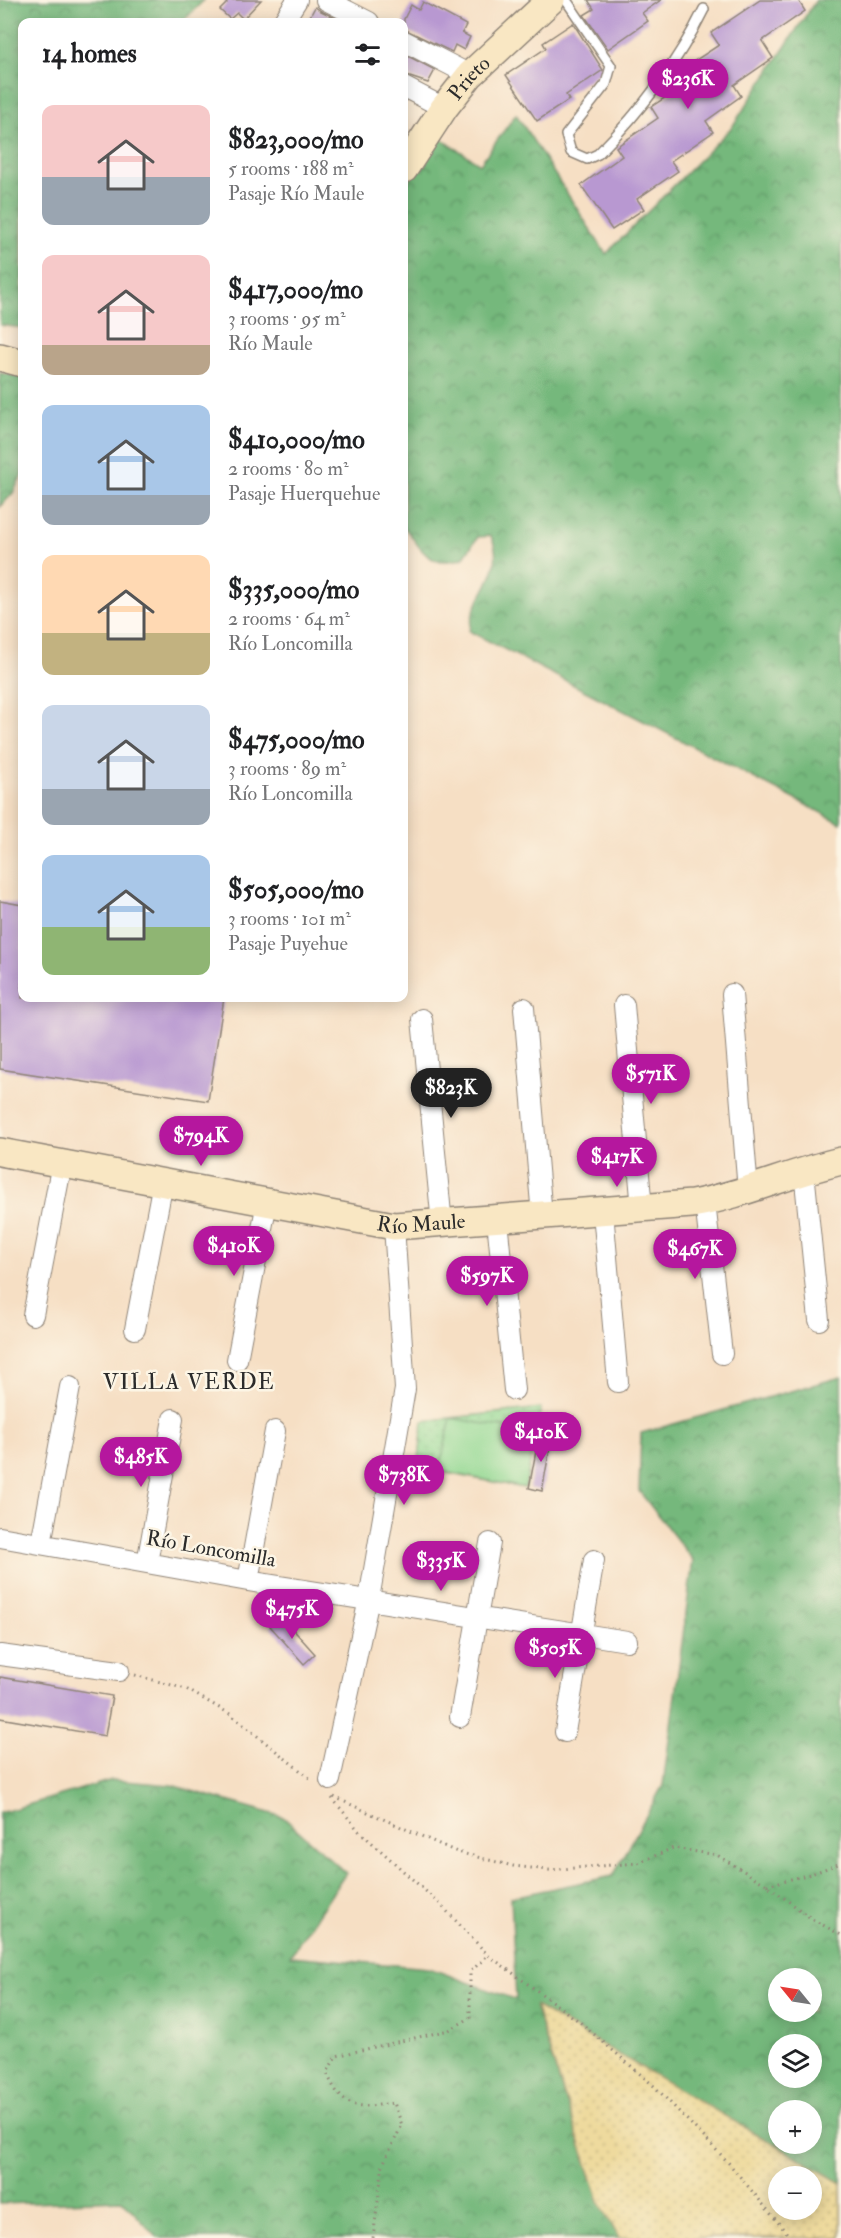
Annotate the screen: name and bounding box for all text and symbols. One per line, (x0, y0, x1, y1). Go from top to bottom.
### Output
text: 14 homes (42, 38, 137, 70)
icon: filters (351, 38, 384, 71)
street label: Prieto (442, 50, 496, 106)
pin: $236K (646, 59, 730, 110)
text: $236K (661, 66, 715, 91)
text: $823,000/mo (228, 124, 364, 156)
icon: home (90, 129, 162, 201)
text: 5 rooms · 188 m² (228, 156, 354, 181)
text: Pasaje Río Maule (228, 181, 364, 206)
text: $417,000/mo (228, 274, 363, 306)
icon: home (90, 279, 162, 351)
text: 3 rooms · 95 m² (228, 306, 346, 331)
text: Río Maule (228, 331, 313, 356)
text: $410,000/mo (228, 424, 365, 456)
icon: home (90, 429, 162, 501)
text: 2 rooms · 80 m² (228, 456, 349, 481)
text: Pasaje Huerquehue (228, 481, 380, 506)
text: $335,000/mo (228, 574, 359, 606)
icon: home (90, 579, 162, 651)
text: 2 rooms · 64 m² (228, 606, 350, 631)
text: Río Loncomilla (228, 631, 353, 656)
text: $475,000/mo (228, 724, 365, 756)
icon: home (90, 729, 162, 801)
text: 3 rooms · 89 m² (228, 756, 346, 781)
text: Río Loncomilla (228, 781, 353, 806)
text: $505,000/mo (228, 874, 364, 906)
icon: home (90, 879, 162, 951)
text: 3 rooms · 101 m² (228, 906, 351, 931)
text: Pasaje Puyehue (228, 931, 348, 956)
pin: $571K (609, 1054, 693, 1105)
text: $571K (626, 1061, 676, 1086)
pin: $823K (409, 1068, 493, 1119)
text: $823K (425, 1075, 477, 1100)
pin: $794K (159, 1116, 243, 1167)
text: $794K (173, 1123, 229, 1148)
pin: $417K (575, 1137, 659, 1188)
text: $417K (591, 1144, 643, 1169)
street label: Río Maule (374, 1207, 467, 1240)
pin: $410K (192, 1226, 276, 1277)
pin: $467K (653, 1229, 737, 1280)
text: $410K (207, 1233, 261, 1258)
text: $467K (667, 1236, 723, 1261)
pin: $597K (445, 1256, 529, 1307)
text: $597K (460, 1263, 514, 1288)
district label: VILLA VERDE (103, 1368, 275, 1396)
pin: $410K (499, 1412, 583, 1463)
text: $410K (514, 1419, 568, 1444)
pin: $485K (99, 1437, 183, 1488)
text: $485K (114, 1444, 168, 1469)
pin: $738K (362, 1455, 446, 1506)
text: $738K (378, 1462, 430, 1487)
street label: Río Loncomilla (144, 1524, 278, 1574)
pin: $335K (399, 1541, 483, 1592)
text: $335K (416, 1548, 466, 1573)
pin: $475K (250, 1589, 334, 1640)
text: $475K (265, 1596, 319, 1621)
pin: $505K (513, 1628, 597, 1679)
text: $505K (529, 1635, 581, 1660)
north arrow (768, 1968, 822, 2022)
map controls (768, 1968, 822, 2220)
button: layers (768, 2034, 822, 2088)
button: + (768, 2100, 822, 2154)
button: − (768, 2166, 822, 2220)

